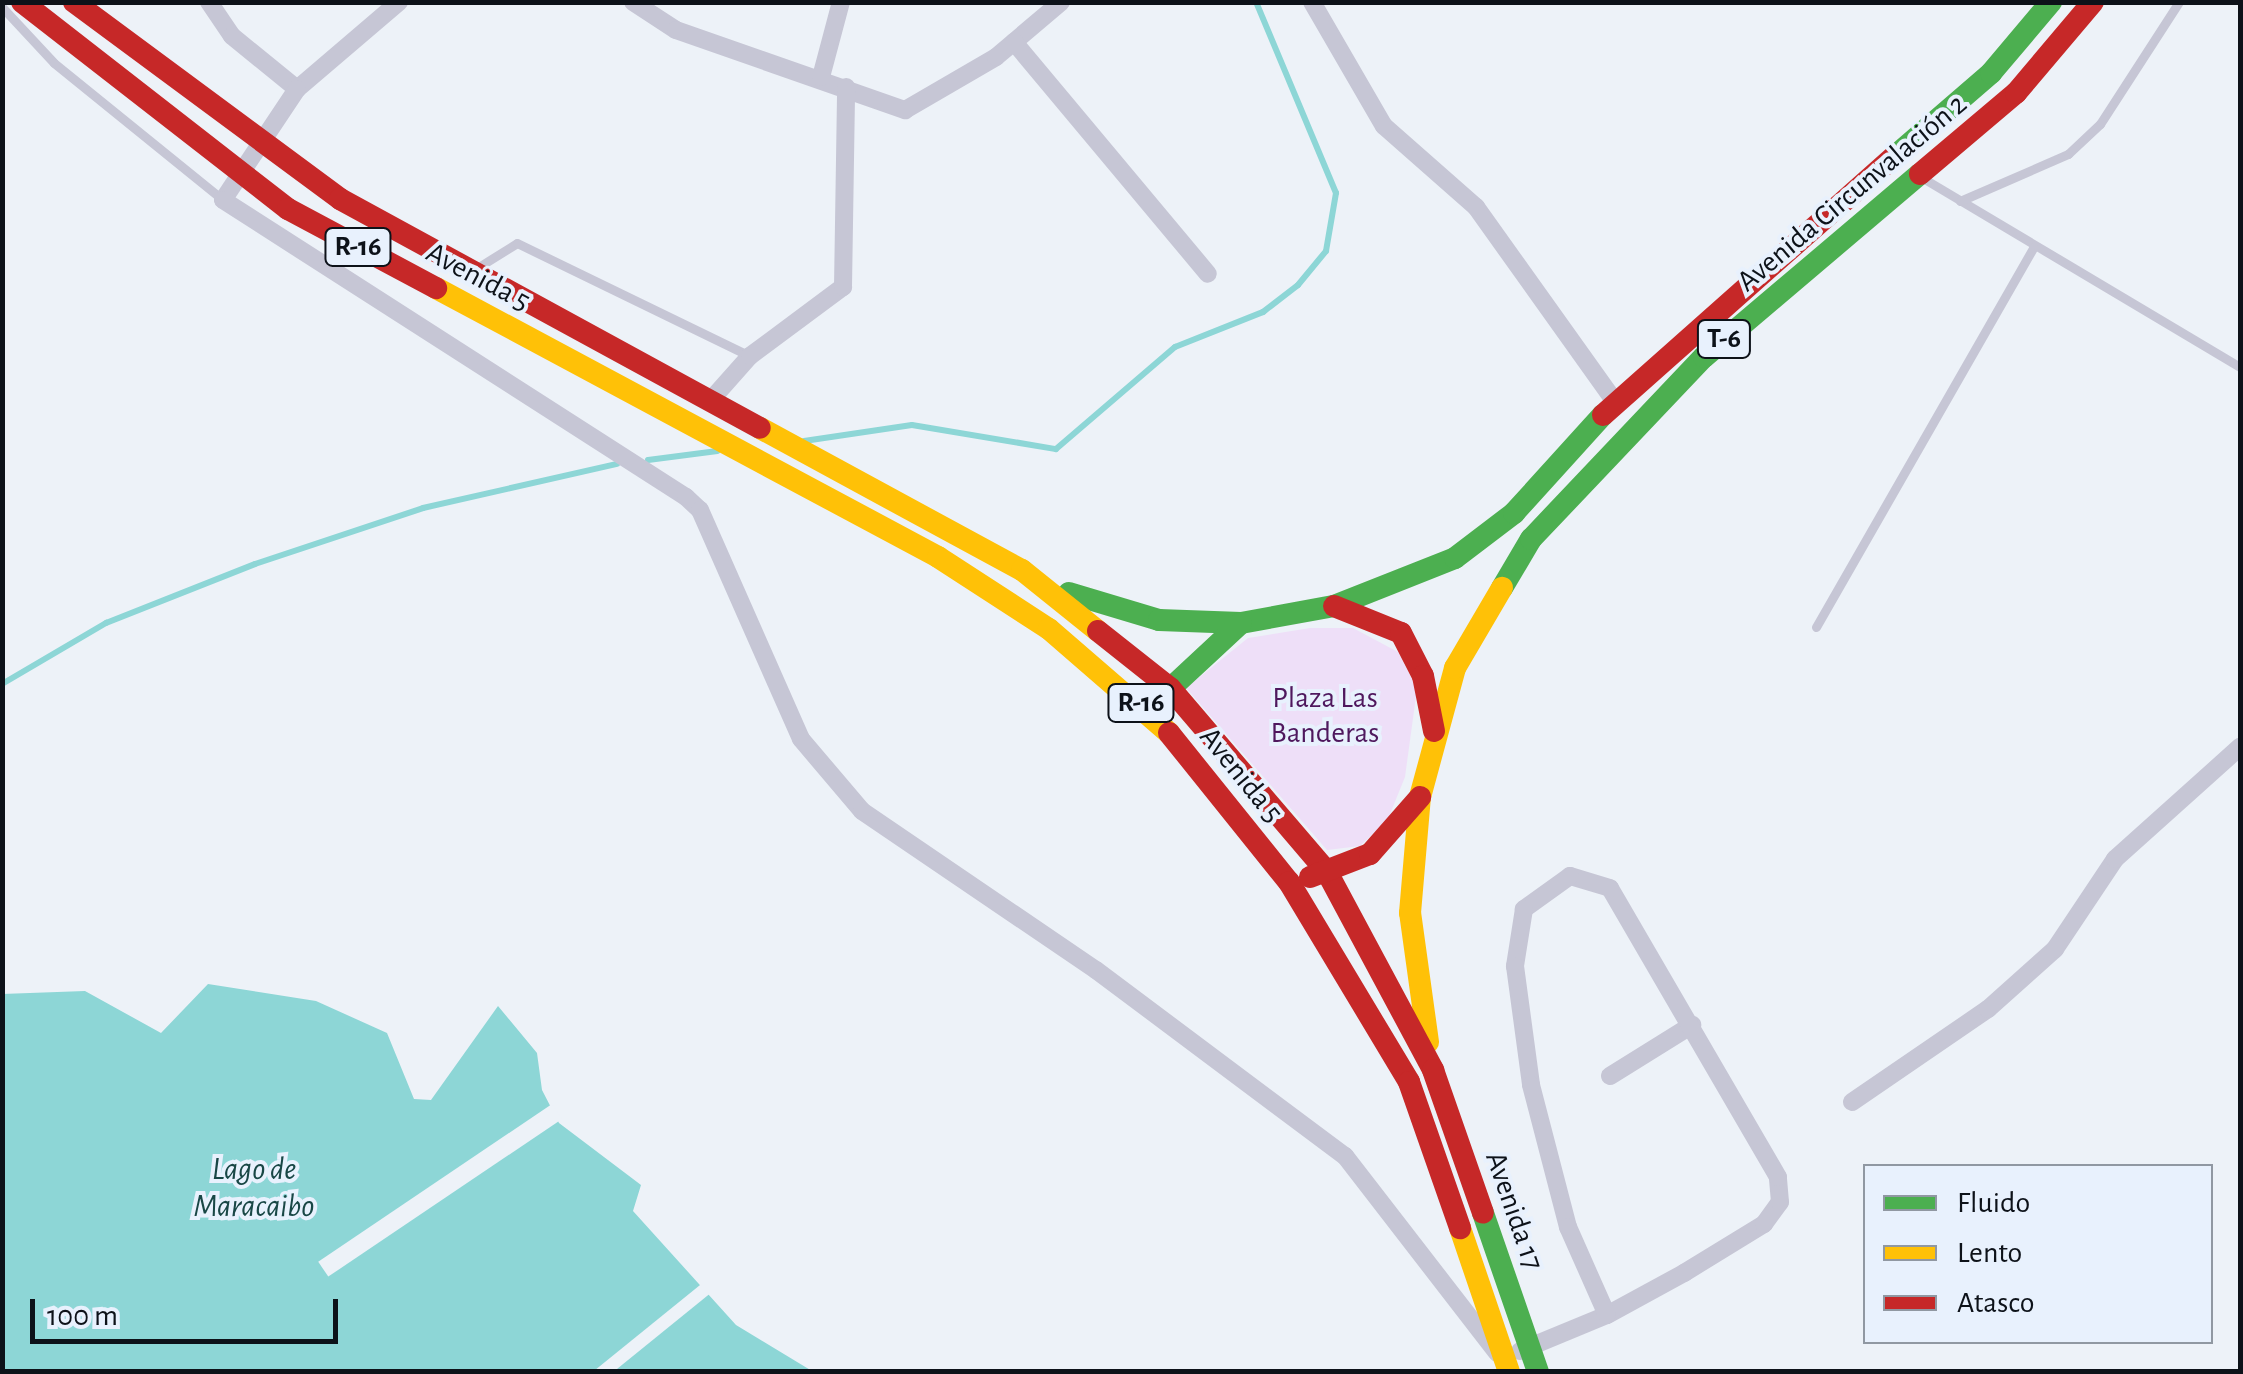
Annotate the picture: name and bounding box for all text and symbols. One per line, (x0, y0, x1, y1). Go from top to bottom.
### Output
street label: Avenida Circunvalación 2 (1730, 86, 1974, 300)
road number: R-16 (323, 224, 393, 270)
street label: Avenida 5 (420, 235, 536, 319)
road number: T-6 (1696, 316, 1752, 362)
road number: R-16 (1106, 680, 1176, 726)
park label: Plaza Las Banderas (1271, 680, 1379, 750)
street label: Avenida 5 (1192, 720, 1290, 830)
street label: Avenida 17 (1477, 1147, 1551, 1275)
water label: Lago de Maracaibo (194, 1151, 314, 1226)
legend (1863, 1164, 2213, 1344)
text: Fluido (1957, 1188, 2030, 1218)
text: Lento (1957, 1238, 2022, 1268)
scale bar (35, 1279, 342, 1341)
text: Atasco (1957, 1288, 2035, 1318)
text: 100 m (47, 1301, 118, 1331)

